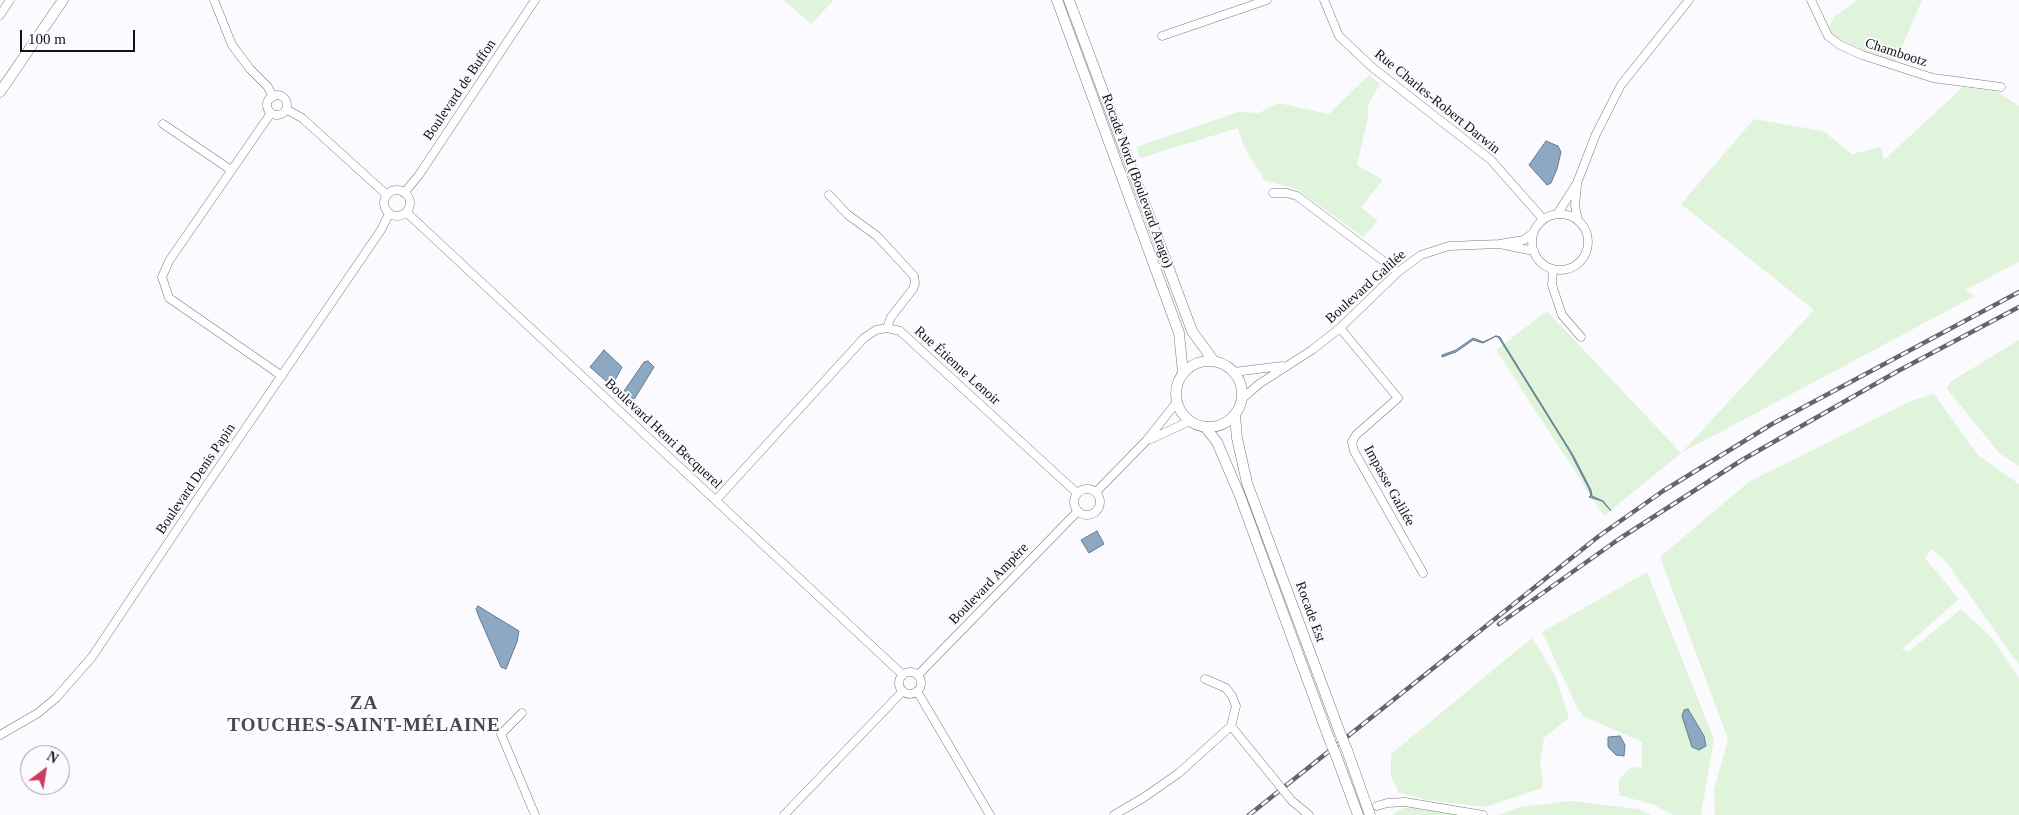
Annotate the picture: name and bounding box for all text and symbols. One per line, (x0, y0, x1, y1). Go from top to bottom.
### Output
scale bar (22, 20, 138, 52)
text: 100 m (28, 31, 66, 47)
street label: Chambootz (1863, 35, 1929, 71)
street label: Boulevard de Buffon (420, 36, 500, 144)
street label: Rue Charles-Robert Darwin (1371, 46, 1503, 158)
street label: Rocade Nord (Boulevard Arago) (1098, 92, 1176, 270)
street label: Boulevard Galilée (1322, 247, 1410, 327)
street label: Rue Étienne Lenoir (911, 323, 1003, 409)
street label: Boulevard Henri Becquerel (601, 375, 725, 493)
street label: Boulevard Denis Papin (153, 420, 239, 538)
street label: Impasse Galilée (1360, 443, 1418, 529)
street label: Boulevard Ampère (946, 540, 1032, 628)
street label: Rocade Est (1291, 579, 1329, 645)
district label: ZA TOUCHES-SAINT-MÉLAINE (225, 693, 503, 737)
north arrow (20, 745, 70, 795)
text: N (44, 749, 61, 767)

